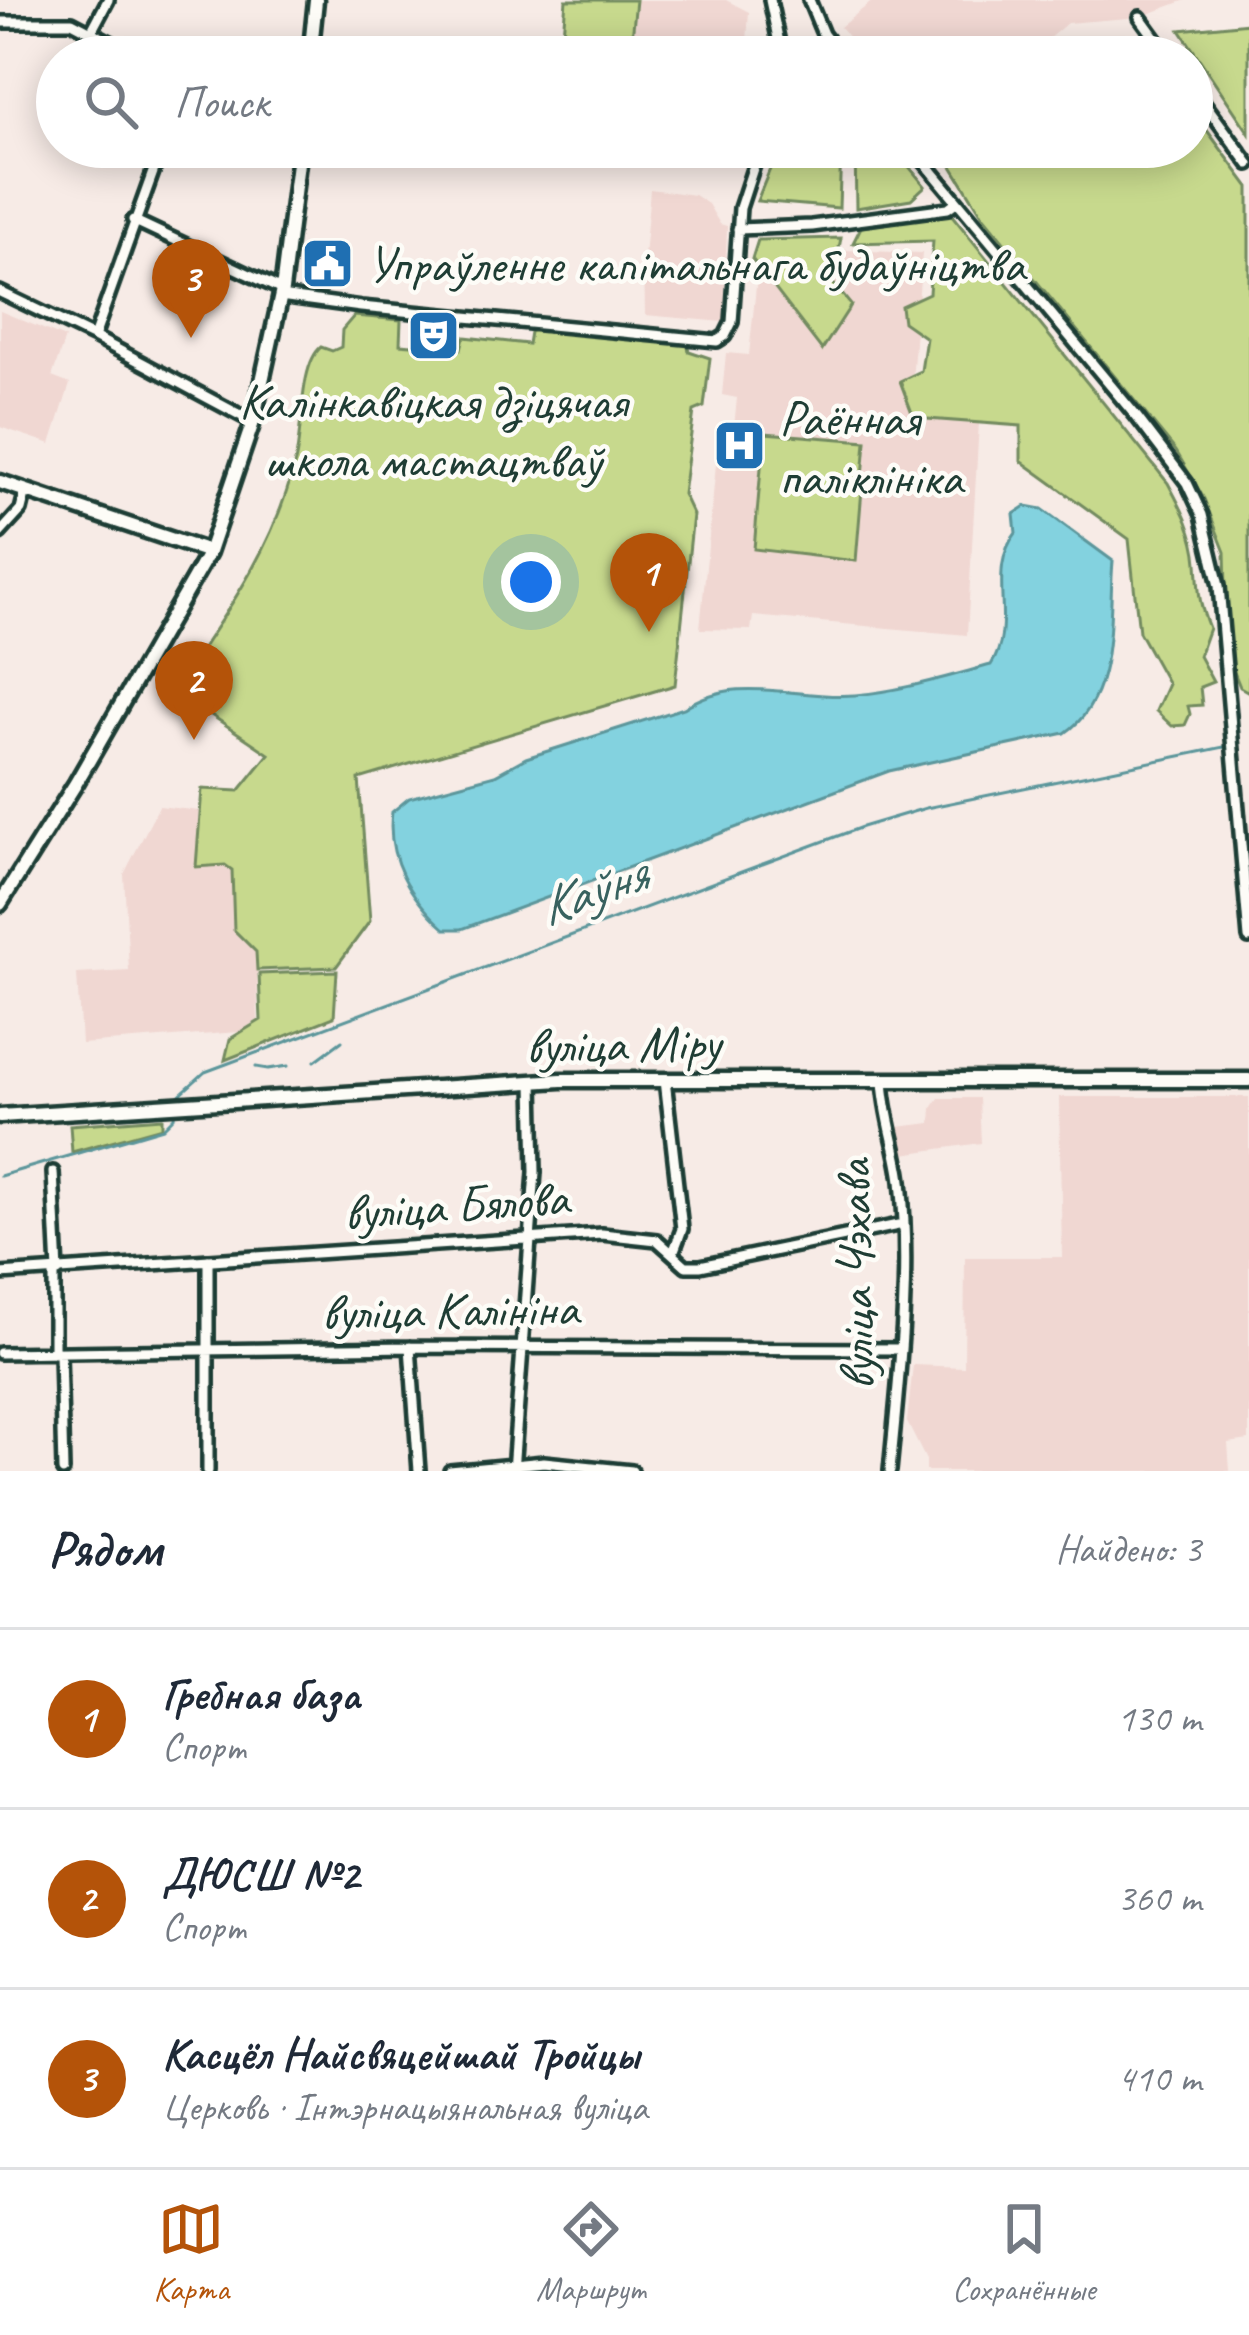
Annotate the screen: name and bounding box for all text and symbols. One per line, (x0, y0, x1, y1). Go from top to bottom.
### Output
search box (36, 36, 1213, 168)
icon: search (78, 69, 144, 135)
text: Поиск (174, 74, 269, 131)
place label: Упраўленне капітальнага будаўніцтва (367, 232, 1029, 296)
public building icon: Упраўленне капітальнага будаўніцтва (300, 235, 356, 291)
pin: 3 (152, 239, 230, 338)
theatre icon: Калінкавіцкая дзіцячая школа мастацтваў (405, 307, 461, 363)
place label: Калінкавіцкая дзіцячая школа мастацтваў (239, 369, 630, 492)
place label: Раённая паліклініка (779, 386, 966, 509)
hospital icon: Раённая паліклініка (712, 418, 768, 474)
pin: 1 (610, 533, 688, 632)
your location (501, 552, 561, 612)
pin: 2 (155, 641, 233, 740)
water label: Каўня (529, 837, 661, 941)
street label: вуліца Міру (525, 1010, 725, 1078)
street label: вуліца Чэхава (821, 1156, 889, 1391)
street label: вуліца Бялова (342, 1165, 574, 1245)
street label: вуліца Калініна (321, 1276, 583, 1344)
text: Рядом (48, 1517, 162, 1581)
text: Найдено: 3 (1056, 1525, 1201, 1574)
text: Гребная база (162, 1666, 360, 1723)
text: 1 (78, 1694, 96, 1743)
text: 130 m (1117, 1694, 1201, 1743)
text: Спорт (162, 1723, 246, 1772)
text: ДЮСШ №2 (162, 1846, 359, 1903)
text: 2 (78, 1874, 96, 1923)
text: 360 m (1117, 1874, 1201, 1923)
text: Спорт (162, 1903, 246, 1952)
text: Касцёл Найсвяцейшай Тройцы (162, 2026, 639, 2083)
text: 3 (78, 2054, 96, 2103)
text: 410 m (1117, 2054, 1201, 2103)
text: Церковь · Інтэрнацыянальная вуліца (162, 2083, 647, 2132)
tab: Карта (154, 2196, 229, 2310)
tab: Маршрут (536, 2196, 645, 2310)
tab: Сохранённые (952, 2196, 1095, 2310)

